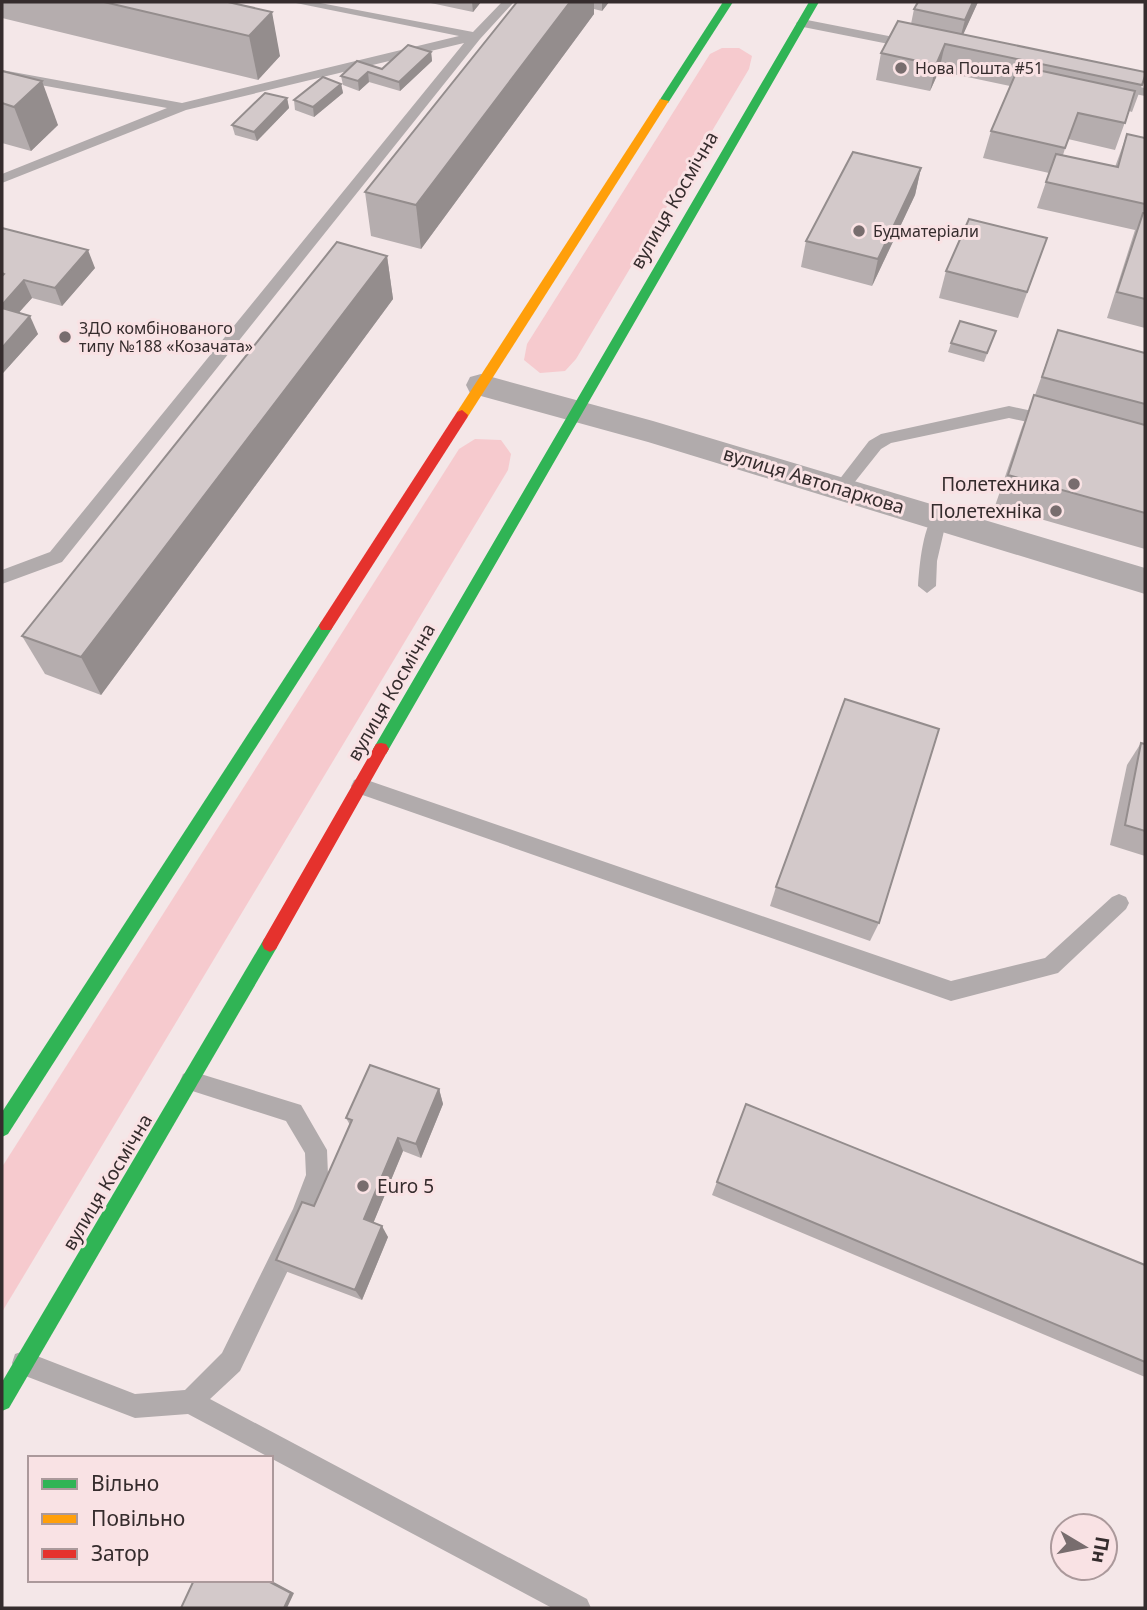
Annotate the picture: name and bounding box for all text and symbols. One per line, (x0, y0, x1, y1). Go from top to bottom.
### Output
place label: Нова Пошта #51 (915, 57, 1043, 79)
marker: Нова Пошта #51 (893, 60, 909, 76)
street label: вулиця Космічна (624, 126, 724, 274)
place label: Будматеріали (873, 220, 979, 242)
marker: Будматеріали (851, 223, 867, 239)
place label: ЗДО комбінованого типу №188 «Козачата» (79, 317, 253, 357)
marker: ЗДО комбінованого типу №188 «Козачата» (57, 329, 73, 345)
street label: вулиця Автопаркова (720, 440, 908, 520)
place label: Полетехника (941, 471, 1060, 497)
marker: Полетехника (1066, 476, 1082, 492)
place label: Полетехніка (930, 498, 1042, 524)
marker: Полетехніка (1048, 503, 1064, 519)
street label: вулиця Космічна (341, 618, 441, 766)
street label: вулиця Космічна (56, 1109, 158, 1255)
place label: Euro 5 (377, 1173, 434, 1199)
marker: Euro 5 (355, 1178, 371, 1194)
legend (28, 1456, 273, 1582)
text: Вільно (91, 1469, 159, 1497)
text: Повільно (91, 1504, 185, 1532)
north arrow (1049, 1512, 1119, 1582)
text: Пн (1086, 1534, 1116, 1565)
text: Затор (91, 1539, 149, 1567)

